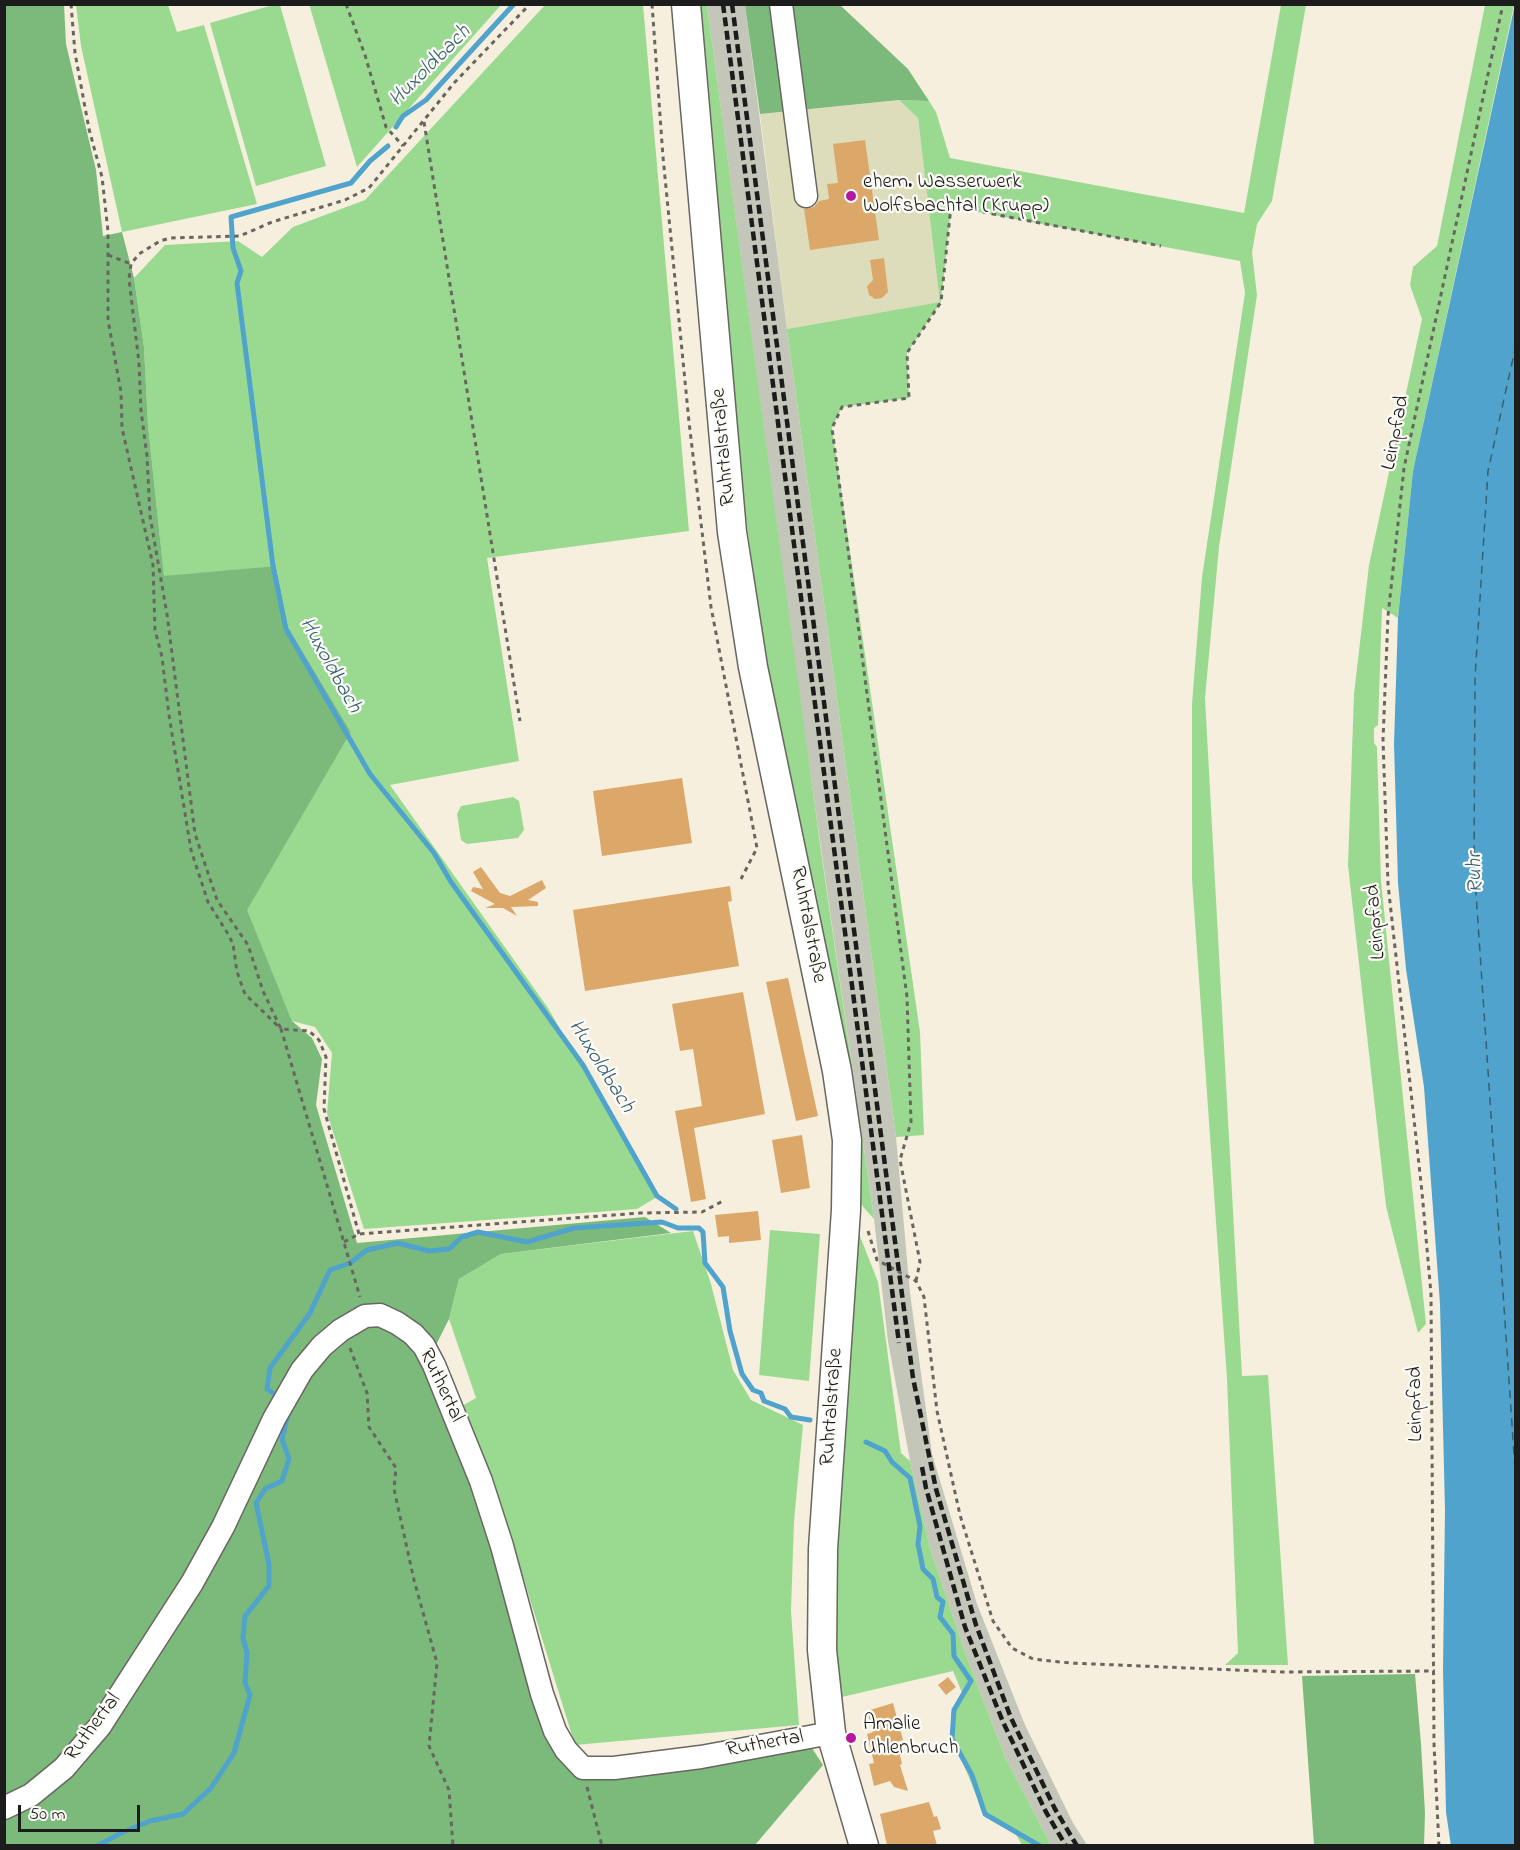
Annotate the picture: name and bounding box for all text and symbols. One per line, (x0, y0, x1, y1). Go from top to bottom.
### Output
water label: Huxoldbach (385, 21, 477, 113)
place label: ehem. Wasserwerk Wolfsbachtal (Krupp) (863, 171, 1049, 221)
marker: ehem. Wasserwerk Wolfsbachtal (Krupp) (844, 189, 858, 203)
street label: Ruhrtalstraße (707, 387, 743, 507)
street label: Leinpfad (1377, 393, 1417, 473)
water label: Huxoldbach (292, 614, 366, 718)
water label: Ruhr (1463, 852, 1491, 894)
street label: Ruhrtalstraße (783, 865, 831, 985)
street label: Leinpfad (1361, 883, 1393, 961)
water label: Huxoldbach (561, 1015, 639, 1119)
street label: Ruthertal (412, 1345, 468, 1427)
street label: Ruhrtalstraße (816, 1347, 850, 1467)
street label: Leinpfad (1404, 1366, 1430, 1442)
street label: Ruthertal (60, 1689, 128, 1767)
place label: Amalie Uhlenbruch (863, 1713, 958, 1763)
street label: Ruthertal (724, 1726, 806, 1764)
marker: Amalie Uhlenbruch (844, 1731, 858, 1745)
scale bar (21, 1793, 142, 1831)
text: 50 m (29, 1802, 66, 1828)

